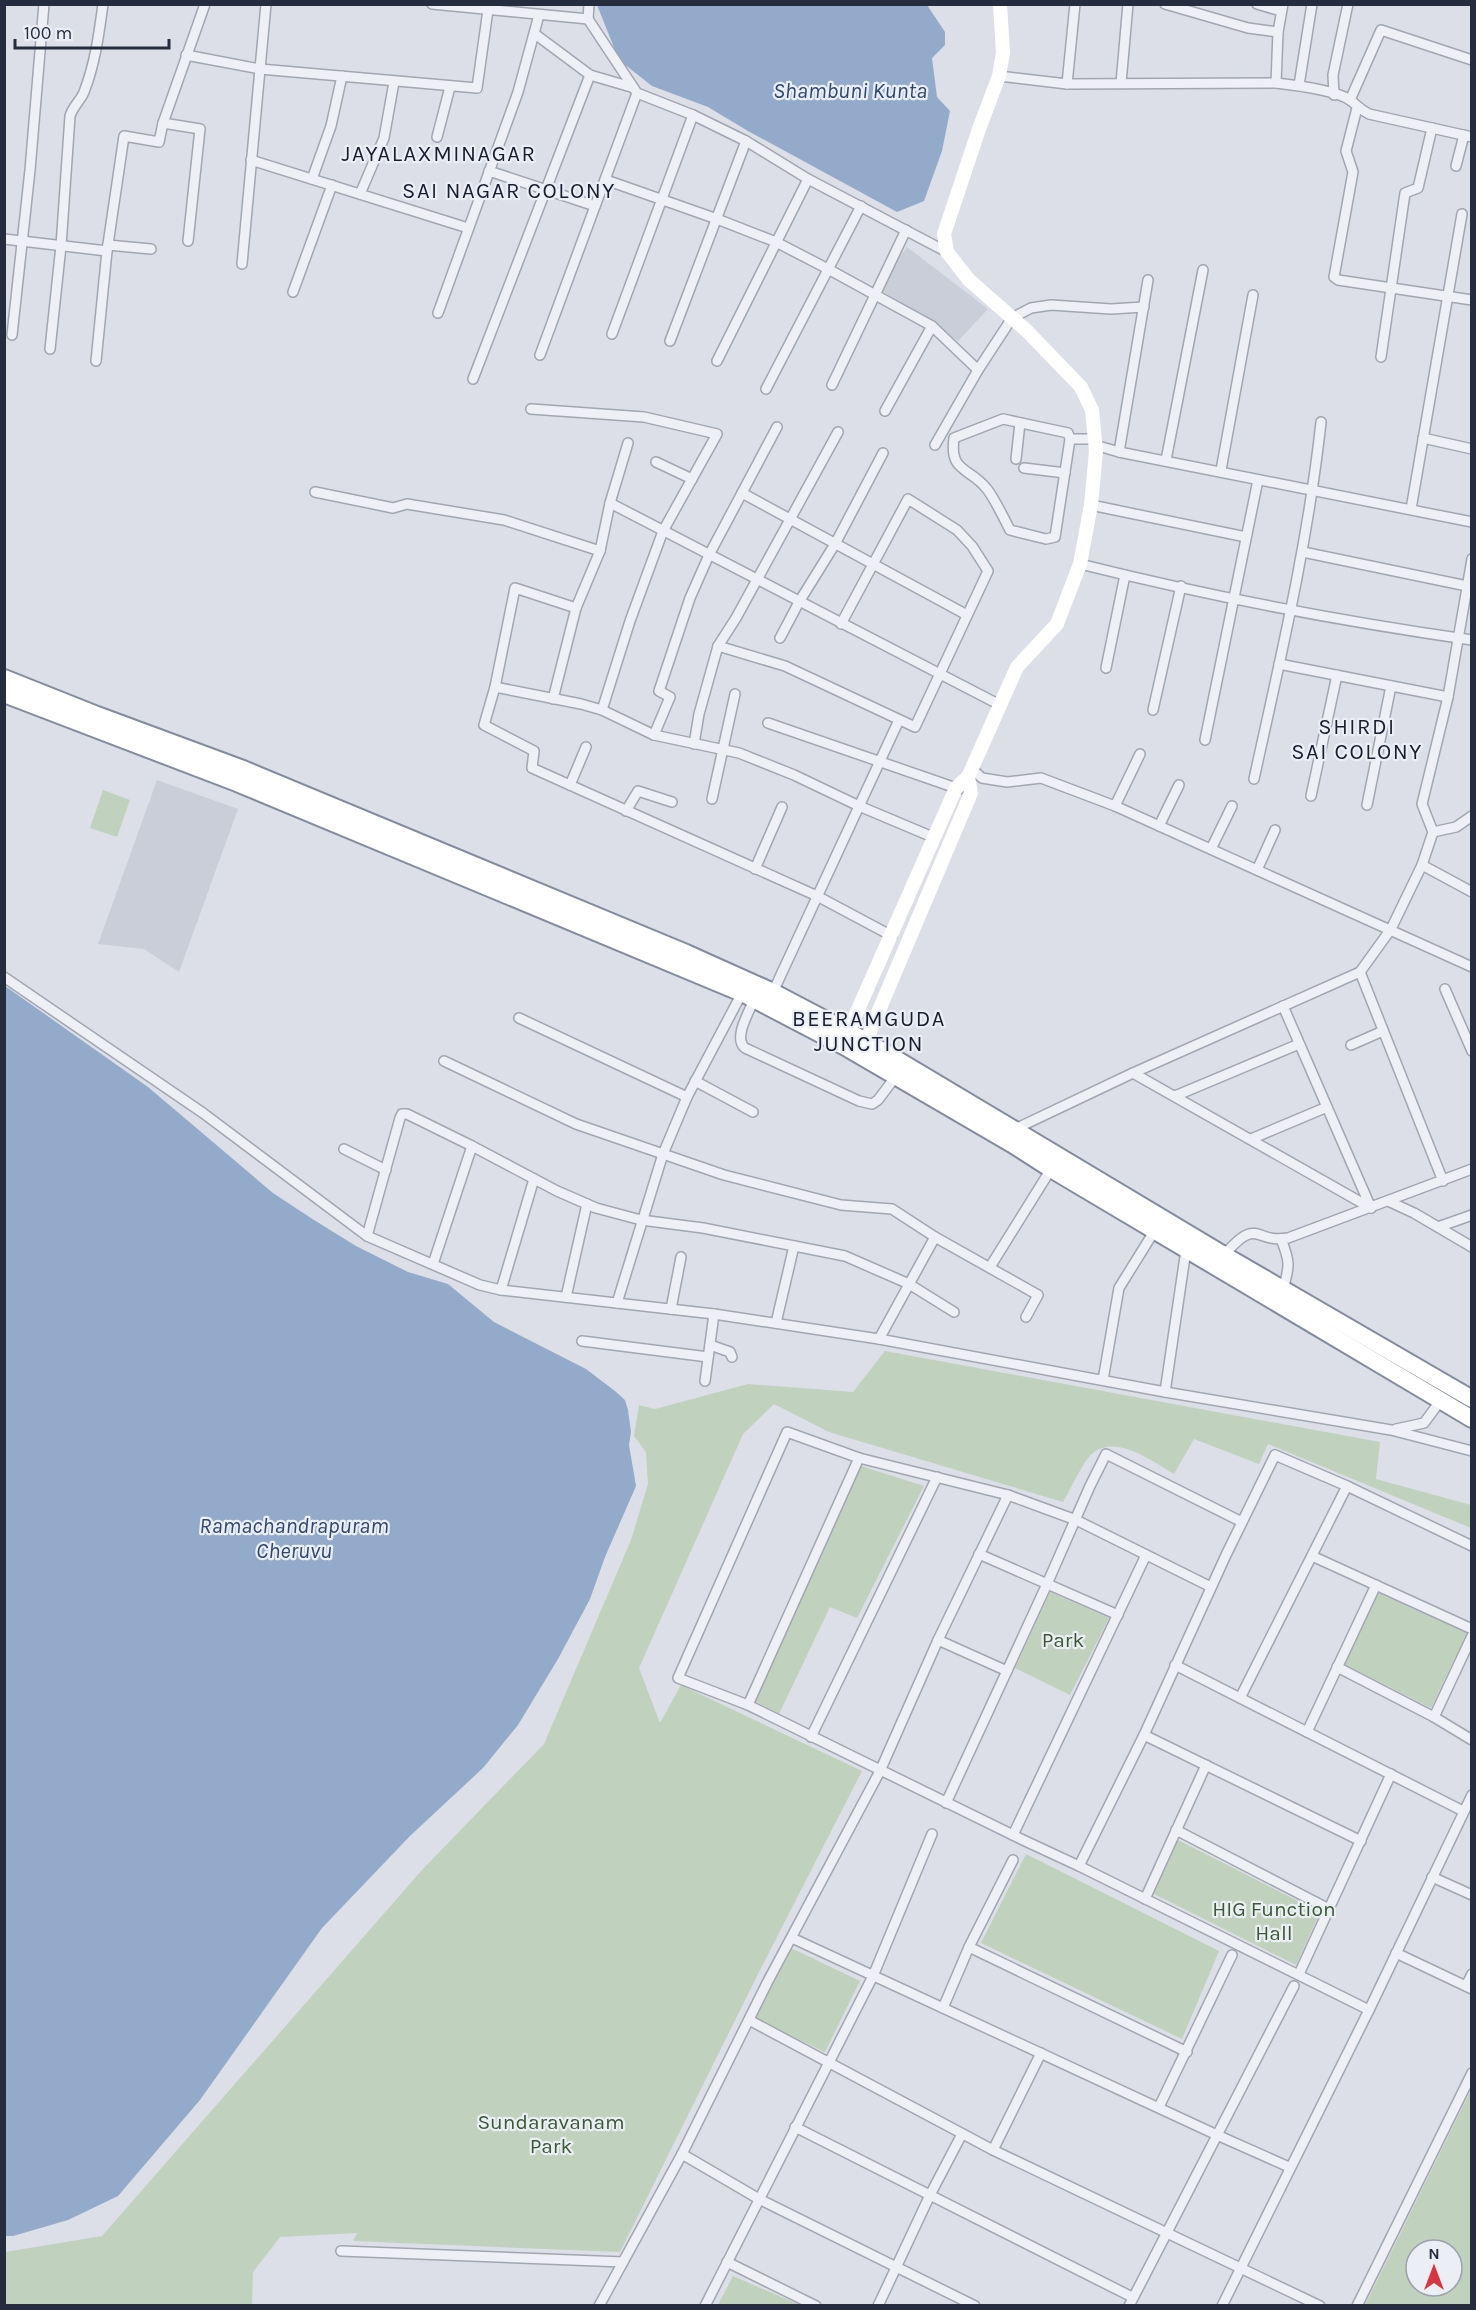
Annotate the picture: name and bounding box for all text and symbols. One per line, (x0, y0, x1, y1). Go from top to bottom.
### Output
scale bar (15, 12, 170, 50)
text: 100 m (24, 22, 72, 44)
water label: Shambuni Kunta (773, 78, 927, 104)
district label: JAYALAXMINAGAR (342, 141, 536, 167)
district label: SAI NAGAR COLONY (402, 178, 616, 204)
district label: SHIRDI SAI COLONY (1291, 714, 1423, 765)
district label: BEERAMGUDA JUNCTION (792, 1006, 946, 1057)
water label: Ramachandrapuram Cheruvu (199, 1513, 389, 1564)
park label: Park (1042, 1628, 1084, 1652)
park label: HIG Function Hall (1212, 1897, 1336, 1945)
park label: Sundaravanam Park (477, 2110, 625, 2158)
north arrow (1404, 2238, 1464, 2298)
text: N (1428, 2244, 1440, 2263)

